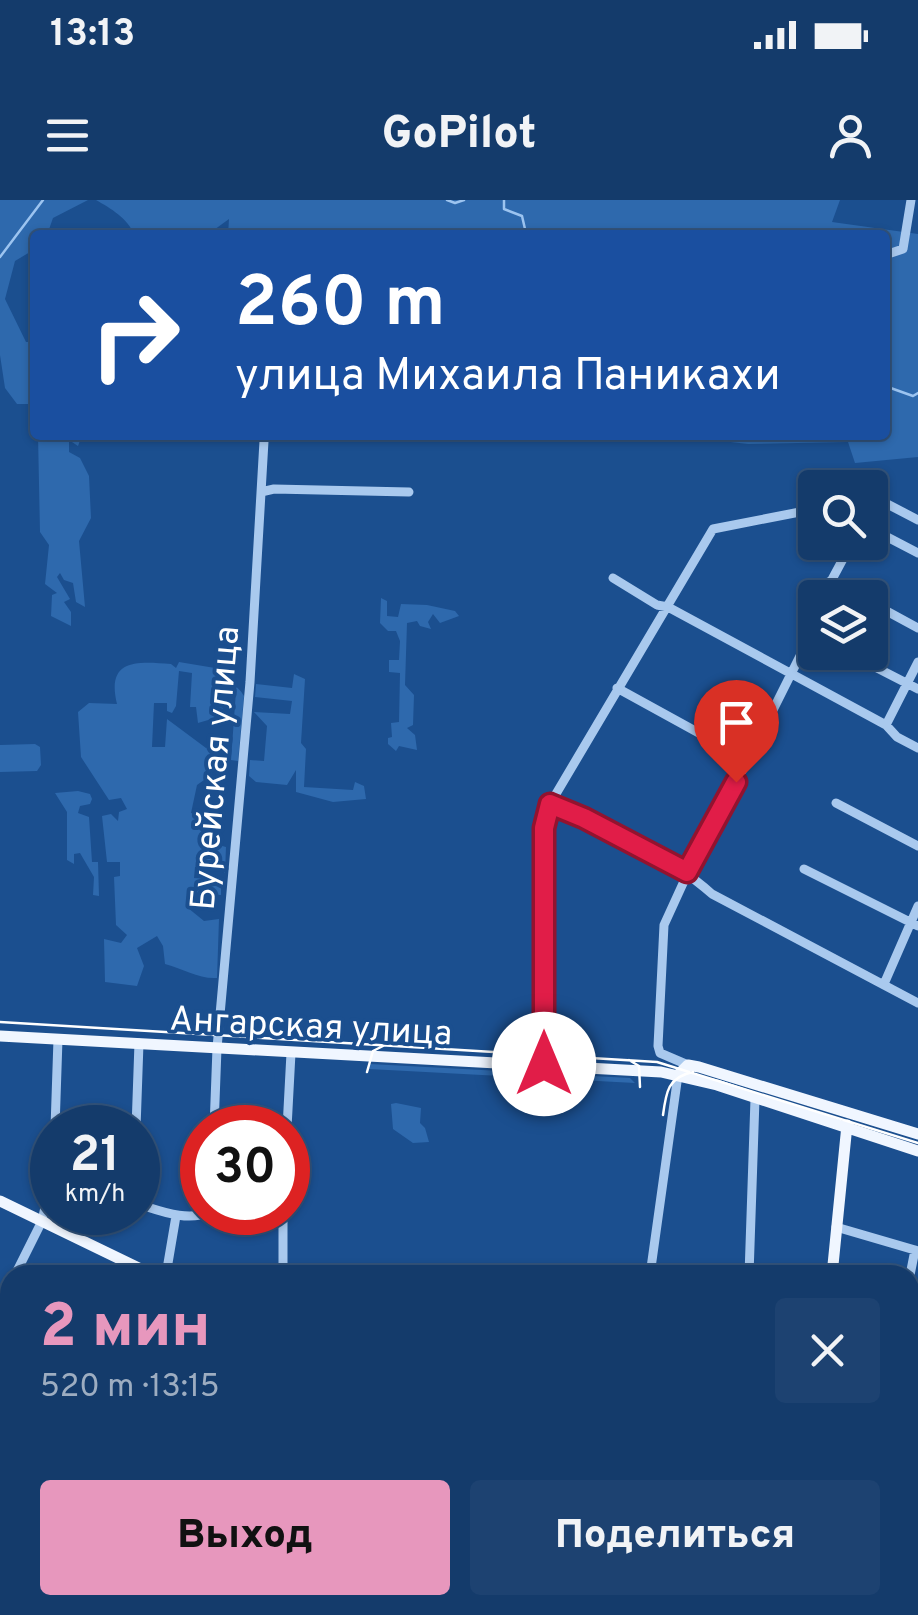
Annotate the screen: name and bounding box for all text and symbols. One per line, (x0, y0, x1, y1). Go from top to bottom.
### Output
text: 13:13 (50, 11, 135, 60)
text: GoPilot (382, 107, 536, 164)
icon: menu (40, 108, 95, 163)
icon: person (823, 108, 878, 163)
text: 260 m (235, 262, 446, 351)
icon: right (70, 270, 200, 400)
text: улица Михаила Паникахи (235, 349, 781, 406)
map controls (798, 470, 888, 670)
button: search (798, 470, 888, 560)
button: layers (798, 580, 888, 670)
street label: Бурейская улица (183, 624, 251, 912)
pin (694, 680, 779, 783)
icon: arrive (709, 695, 764, 750)
street label: Ангарская улица (168, 999, 453, 1057)
position arrow (492, 1012, 596, 1116)
speed limit sign: 30 (180, 1105, 310, 1235)
text: 21 (70, 1126, 120, 1189)
text: km/h (65, 1179, 125, 1211)
text: 2 мин (40, 1292, 211, 1368)
button: close (775, 1298, 880, 1403)
text: 520 m · 13:15 (40, 1368, 220, 1408)
button: Выход (40, 1480, 450, 1595)
button: Поделиться (470, 1480, 880, 1595)

